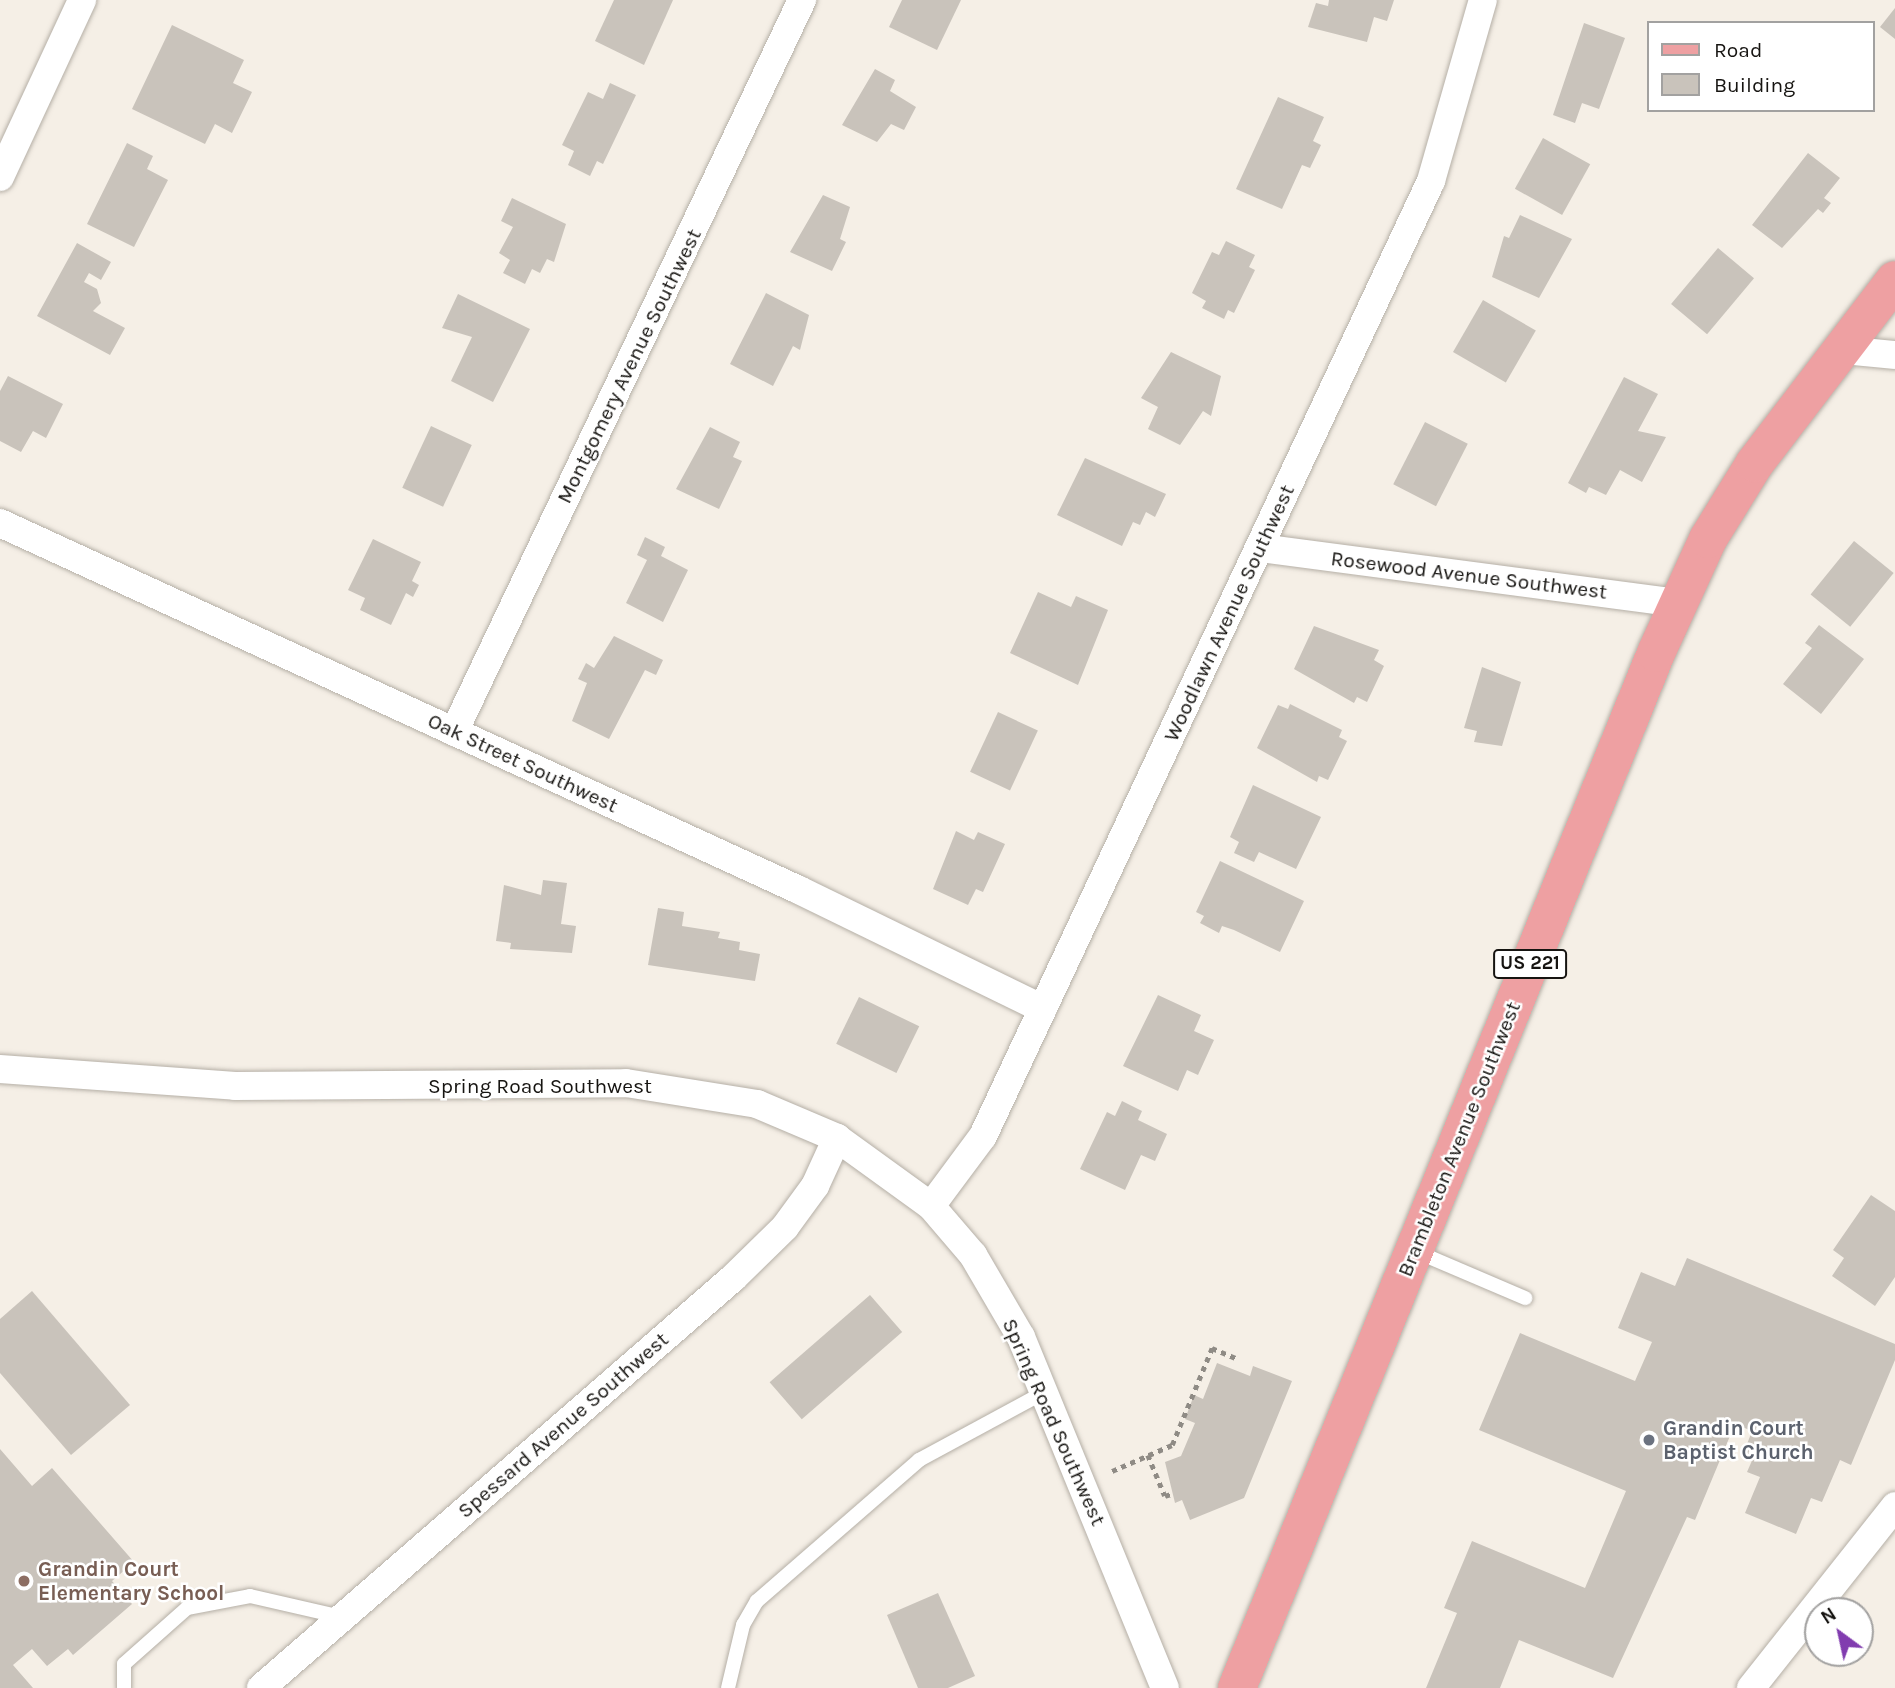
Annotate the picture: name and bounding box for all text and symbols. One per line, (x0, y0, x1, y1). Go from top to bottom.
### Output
legend (1646, 21, 1874, 112)
text: Road (1714, 38, 1762, 62)
text: Building (1714, 73, 1795, 97)
street label: Montgomery Avenue Southwest (551, 225, 707, 507)
street label: Woodlawn Avenue Southwest (1158, 481, 1300, 745)
street label: Rosewood Avenue Southwest (1329, 546, 1609, 604)
street label: Oak Street Southwest (424, 708, 622, 818)
road number: US 221 (1492, 948, 1568, 980)
street label: Brambleton Avenue Southwest (1392, 998, 1526, 1280)
street label: Spring Road Southwest (428, 1073, 652, 1099)
street label: Spring Road Southwest (997, 1315, 1111, 1529)
street label: Spessard Avenue Southwest (453, 1327, 673, 1523)
place label: Grandin Court Baptist Church (1663, 1415, 1814, 1465)
marker: Grandin Court Baptist Church (1641, 1432, 1657, 1448)
place label: Grandin Court Elementary School (38, 1556, 224, 1606)
marker: Grandin Court Elementary School (16, 1573, 32, 1589)
north arrow (1804, 1597, 1874, 1667)
text: N (1817, 1603, 1840, 1629)

